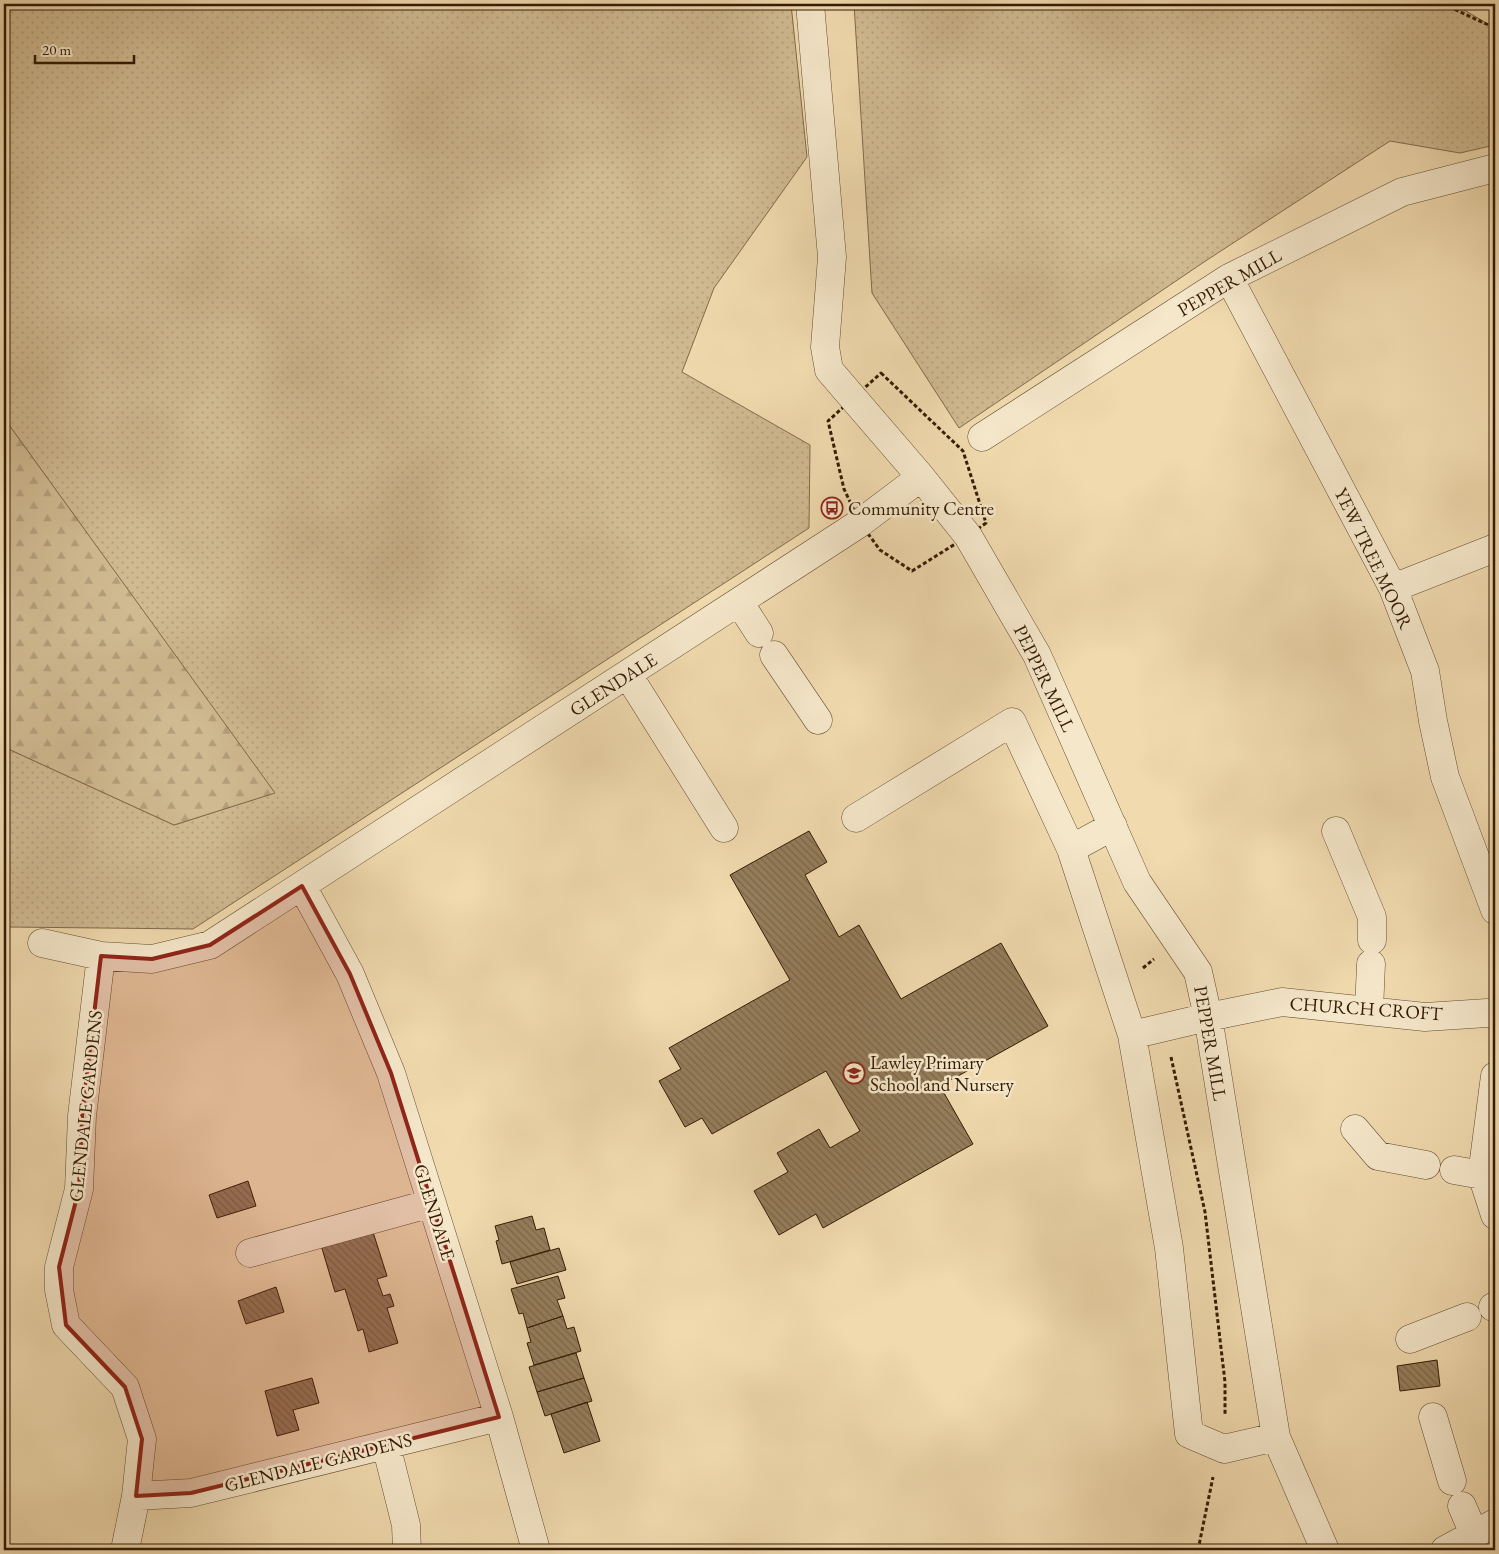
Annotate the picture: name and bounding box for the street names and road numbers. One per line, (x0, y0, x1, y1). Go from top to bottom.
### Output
street label: PEPPER MILL (1173, 243, 1286, 322)
street label: YEW TREE MOOR (1329, 483, 1419, 633)
street label: PEPPER MILL (1008, 621, 1081, 736)
street label: GLENDALE (565, 647, 662, 722)
street label: PEPPER MILL (1188, 984, 1233, 1102)
street label: CHURCH CROFT (1289, 991, 1443, 1026)
street label: GLENDALE GARDENS (63, 1009, 108, 1203)
street label: GLENDALE (408, 1161, 461, 1264)
street label: GLENDALE GARDENS (222, 1427, 415, 1498)

